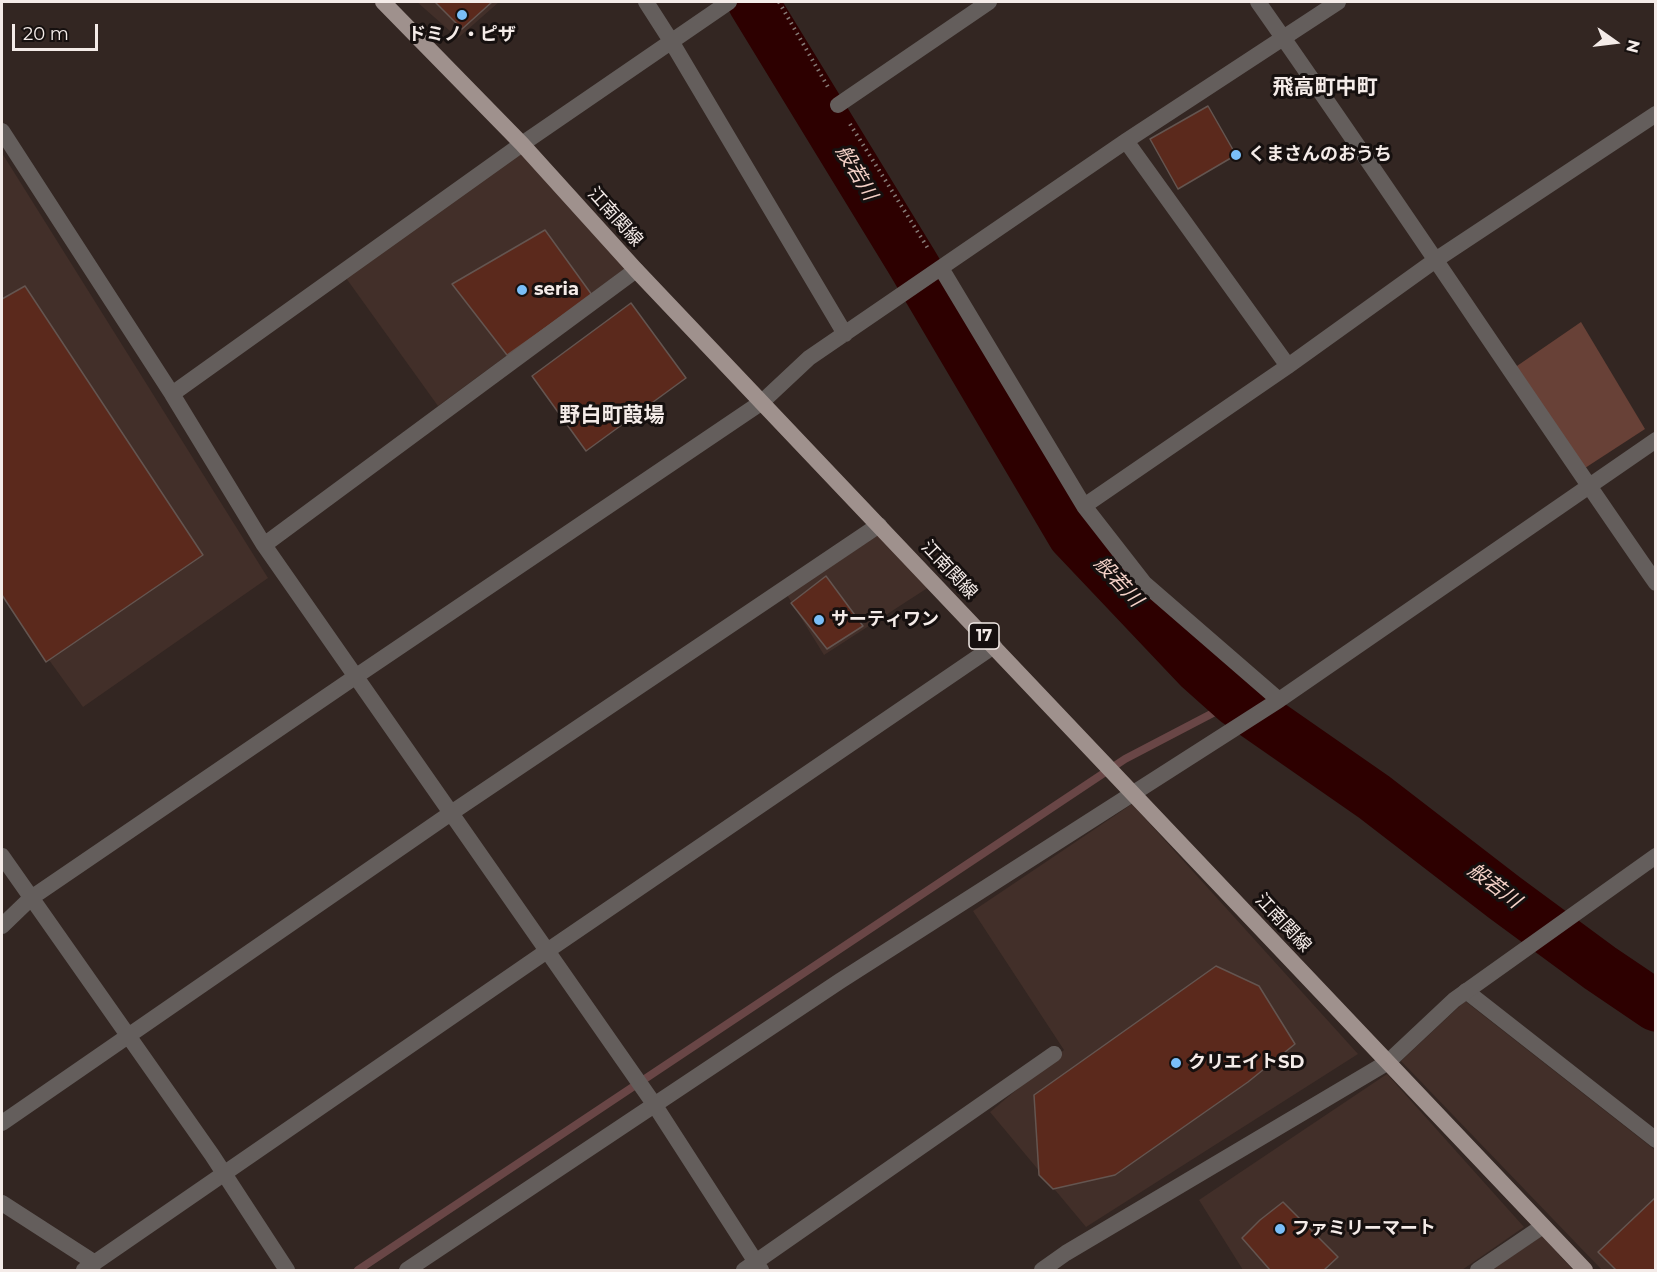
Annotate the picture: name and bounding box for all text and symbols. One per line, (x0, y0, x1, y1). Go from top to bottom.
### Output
marker: ドミノ・ピザ (455, 8, 469, 22)
scale bar (15, 12, 100, 50)
north arrow (1585, 12, 1645, 72)
text: 20 m (23, 23, 69, 45)
place label: ドミノ・ピザ (408, 24, 516, 46)
text: N (1622, 38, 1644, 55)
district label: 飛高町中町 (1273, 75, 1377, 101)
water label: 般若川 (830, 141, 882, 205)
place label: くまさんのおうち (1248, 144, 1392, 166)
marker: くまさんのおうち (1229, 148, 1243, 162)
street label: 江南関線 (583, 183, 647, 251)
place label: seria (534, 279, 579, 301)
marker: seria (515, 283, 529, 297)
district label: 野白町葭場 (560, 403, 664, 429)
street label: 江南関線 (917, 536, 981, 604)
water label: 般若川 (1089, 552, 1147, 612)
place label: サーティワン (831, 609, 939, 631)
marker: サーティワン (812, 613, 826, 627)
road number: 17 (969, 623, 999, 649)
water label: 般若川 (1463, 858, 1525, 914)
street label: 江南関線 (1251, 889, 1315, 957)
place label: クリエイトSD (1188, 1052, 1304, 1074)
marker: クリエイトSD (1169, 1056, 1183, 1070)
place label: ファミリーマート (1292, 1218, 1436, 1240)
marker: ファミリーマート (1273, 1222, 1287, 1236)

